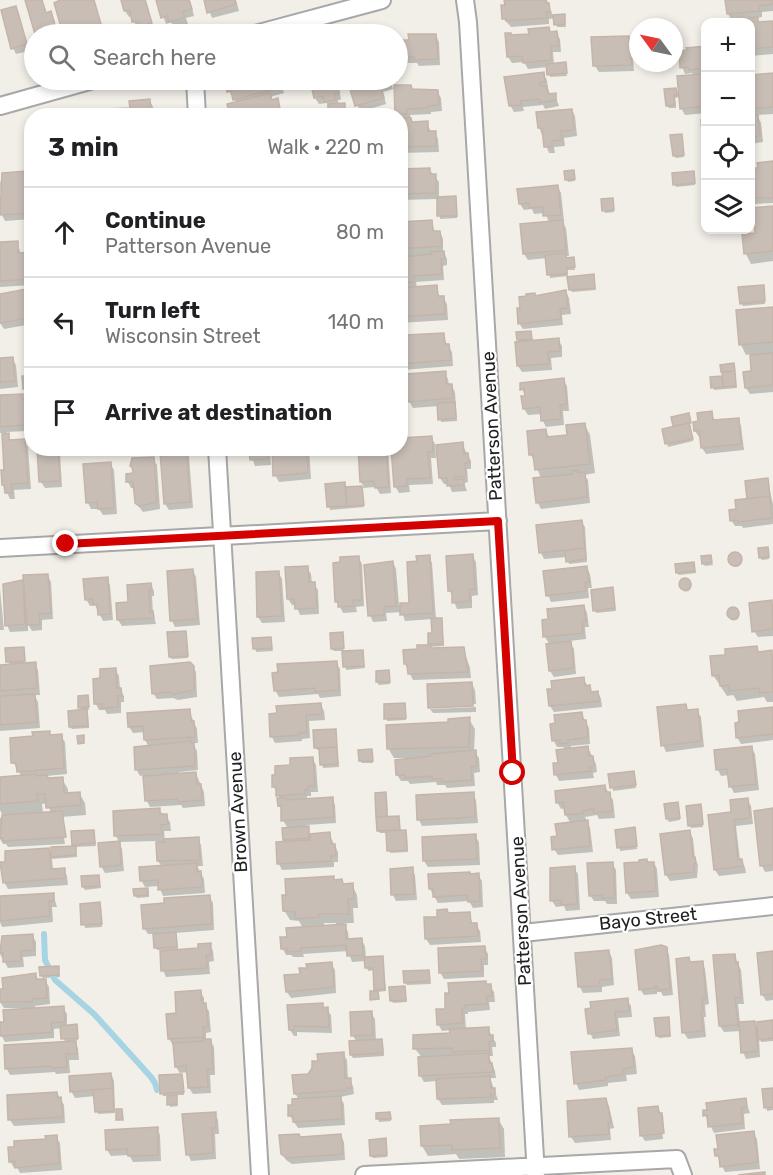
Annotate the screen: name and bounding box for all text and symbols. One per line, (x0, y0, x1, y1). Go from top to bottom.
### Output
north arrow (629, 18, 683, 72)
map controls (701, 18, 755, 234)
button: + (701, 18, 755, 72)
search box (24, 24, 408, 90)
icon: search (45, 41, 78, 74)
text: Search here (93, 44, 216, 71)
button: − (701, 72, 755, 126)
button: locate (701, 126, 755, 180)
text: 3 min (48, 132, 119, 163)
text: Walk · 220 m (267, 135, 384, 159)
button: layers (701, 180, 755, 234)
text: Continue (105, 207, 206, 234)
icon: ahead (48, 216, 81, 249)
text: 80 m (336, 220, 384, 244)
text: Patterson Avenue (105, 234, 271, 258)
text: Turn left (105, 297, 200, 324)
icon: left (48, 306, 81, 339)
text: 140 m (328, 310, 384, 334)
text: Wisconsin Street (105, 324, 261, 348)
street label: Patterson Avenue (477, 351, 507, 501)
icon: arrive (48, 396, 81, 429)
text: Arrive at destination (105, 399, 332, 426)
route end (52, 530, 78, 556)
street label: Brown Avenue (224, 751, 252, 873)
route start (499, 759, 525, 785)
street label: Patterson Avenue (506, 836, 536, 986)
street label: Bayo Street (598, 903, 698, 935)

